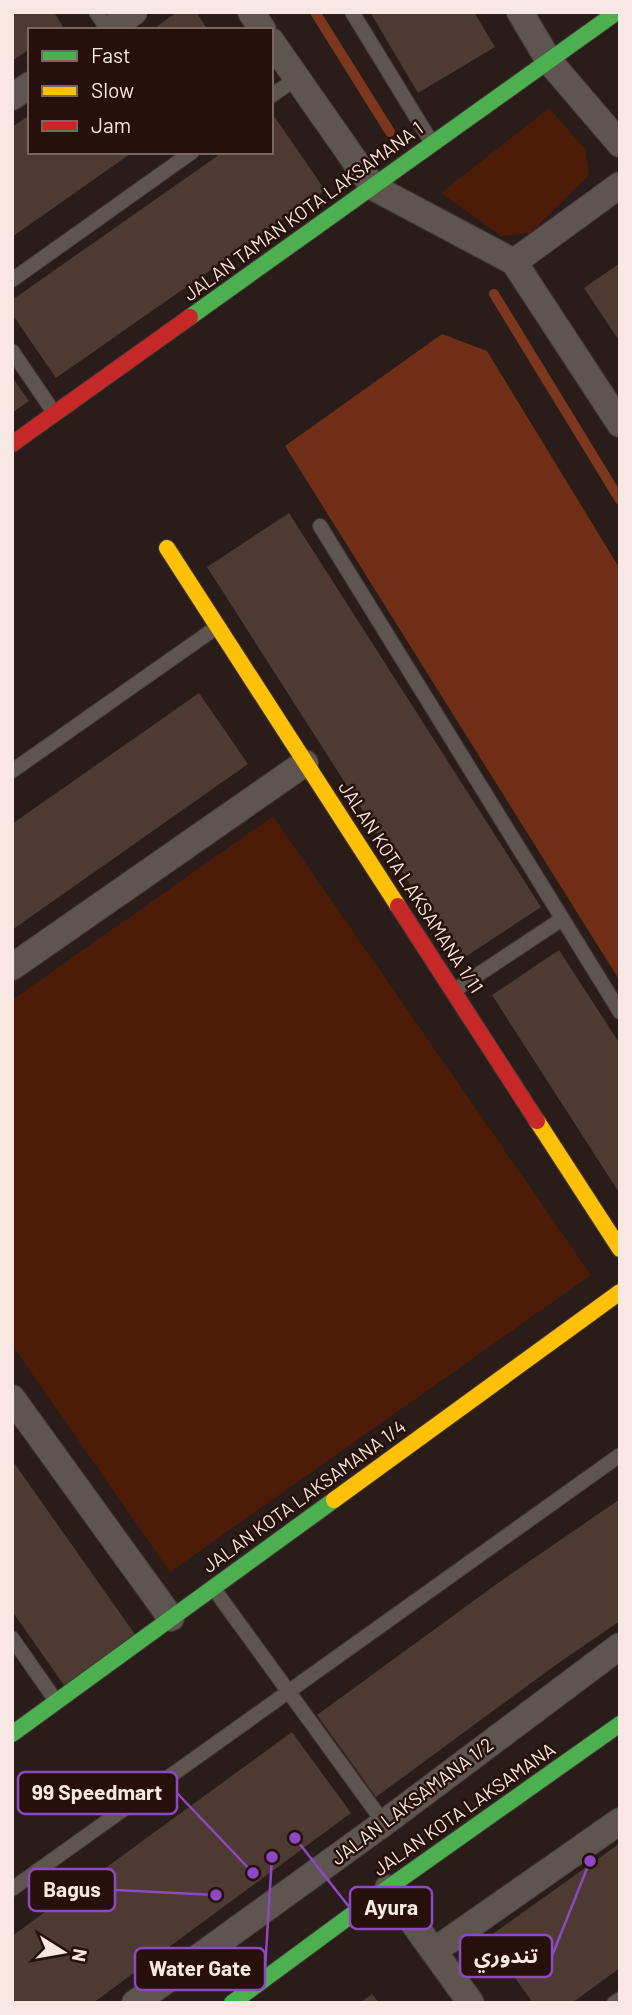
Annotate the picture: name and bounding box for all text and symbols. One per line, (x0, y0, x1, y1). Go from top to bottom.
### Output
legend (28, 28, 273, 154)
text: Fast (91, 42, 131, 67)
text: Slow (91, 77, 134, 102)
text: Jam (91, 112, 131, 137)
street label: JALAN TAMAN KOTA LAKSAMANA 1 (178, 116, 427, 305)
street label: JALAN KOTA LAKSAMANA 1/11 (334, 776, 489, 997)
street label: JALAN KOTA LAKSAMANA 1/4 (198, 1414, 410, 1577)
street label: JALAN LAKSAMANA 1/2 (326, 1732, 497, 1869)
street label: JALAN KOTA LAKSAMANA (368, 1737, 559, 1880)
callout: 99 Speedmart (18, 1772, 177, 1814)
text: 99 Speedmart (32, 1779, 162, 1804)
callout: Bagus (29, 1869, 115, 1911)
text: Bagus (43, 1876, 101, 1901)
callout: Ayura (350, 1887, 432, 1929)
text: Ayura (364, 1894, 418, 1919)
north arrow (28, 1917, 98, 1987)
callout: تندوري (460, 1935, 552, 1977)
text: تندوري (474, 1942, 538, 1973)
text: N (68, 1947, 93, 1964)
callout: Water Gate (135, 1948, 265, 1990)
text: Water Gate (149, 1955, 251, 1980)

